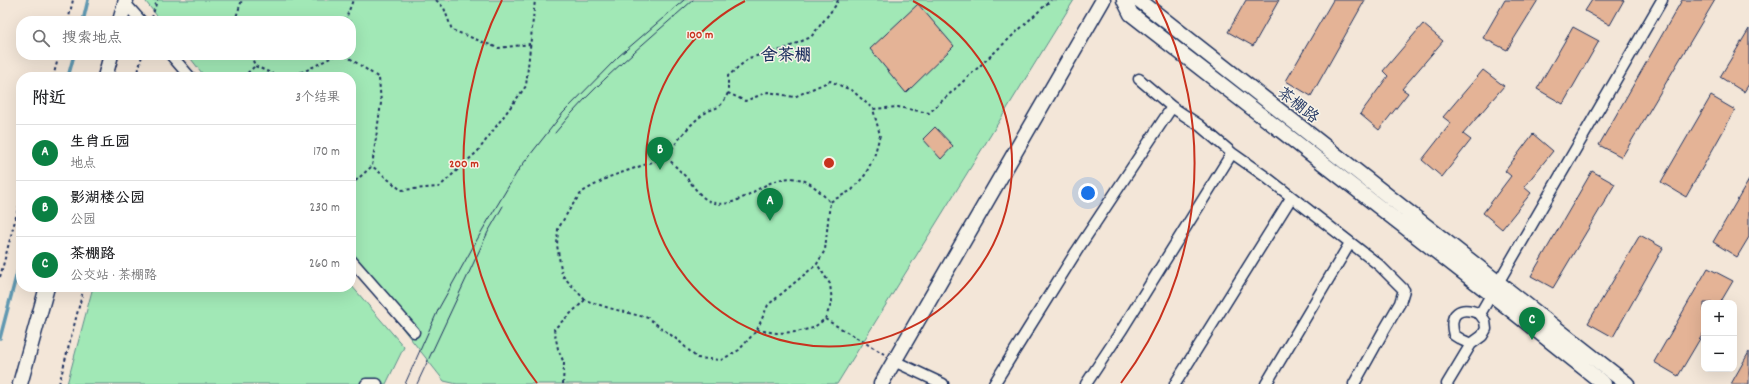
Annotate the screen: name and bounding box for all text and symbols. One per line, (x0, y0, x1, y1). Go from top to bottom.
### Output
search box (16, 16, 356, 60)
icon: search (30, 27, 52, 49)
text: 100 m (687, 27, 713, 44)
text: 搜索地点 (62, 28, 122, 50)
district label: 舍茶棚 (761, 45, 812, 69)
street label: 茶棚路 (1271, 82, 1323, 130)
text: 附近 (32, 88, 66, 112)
text: 3个结果 (295, 89, 340, 108)
text: 生肖丘园 (70, 132, 130, 154)
pin: B (647, 137, 673, 170)
text: A (41, 143, 49, 162)
text: 170 m (313, 143, 340, 162)
text: 地点 (70, 155, 96, 174)
text: 200 m (449, 156, 479, 173)
centre of rings (822, 156, 836, 170)
your location (1078, 183, 1098, 203)
text: 影湖楼公园 (70, 188, 145, 210)
pin: A (757, 188, 783, 221)
text: B (42, 199, 48, 218)
text: 230 m (310, 199, 340, 218)
text: 公园 (70, 211, 96, 230)
text: 茶棚路 (70, 244, 115, 266)
text: C (42, 255, 48, 274)
text: 260 m (309, 255, 340, 274)
text: 公交站 · 茶棚路 (70, 267, 157, 286)
map controls (1701, 300, 1737, 372)
button: + (1701, 300, 1737, 336)
pin: C (1519, 307, 1545, 340)
button: − (1701, 336, 1737, 372)

